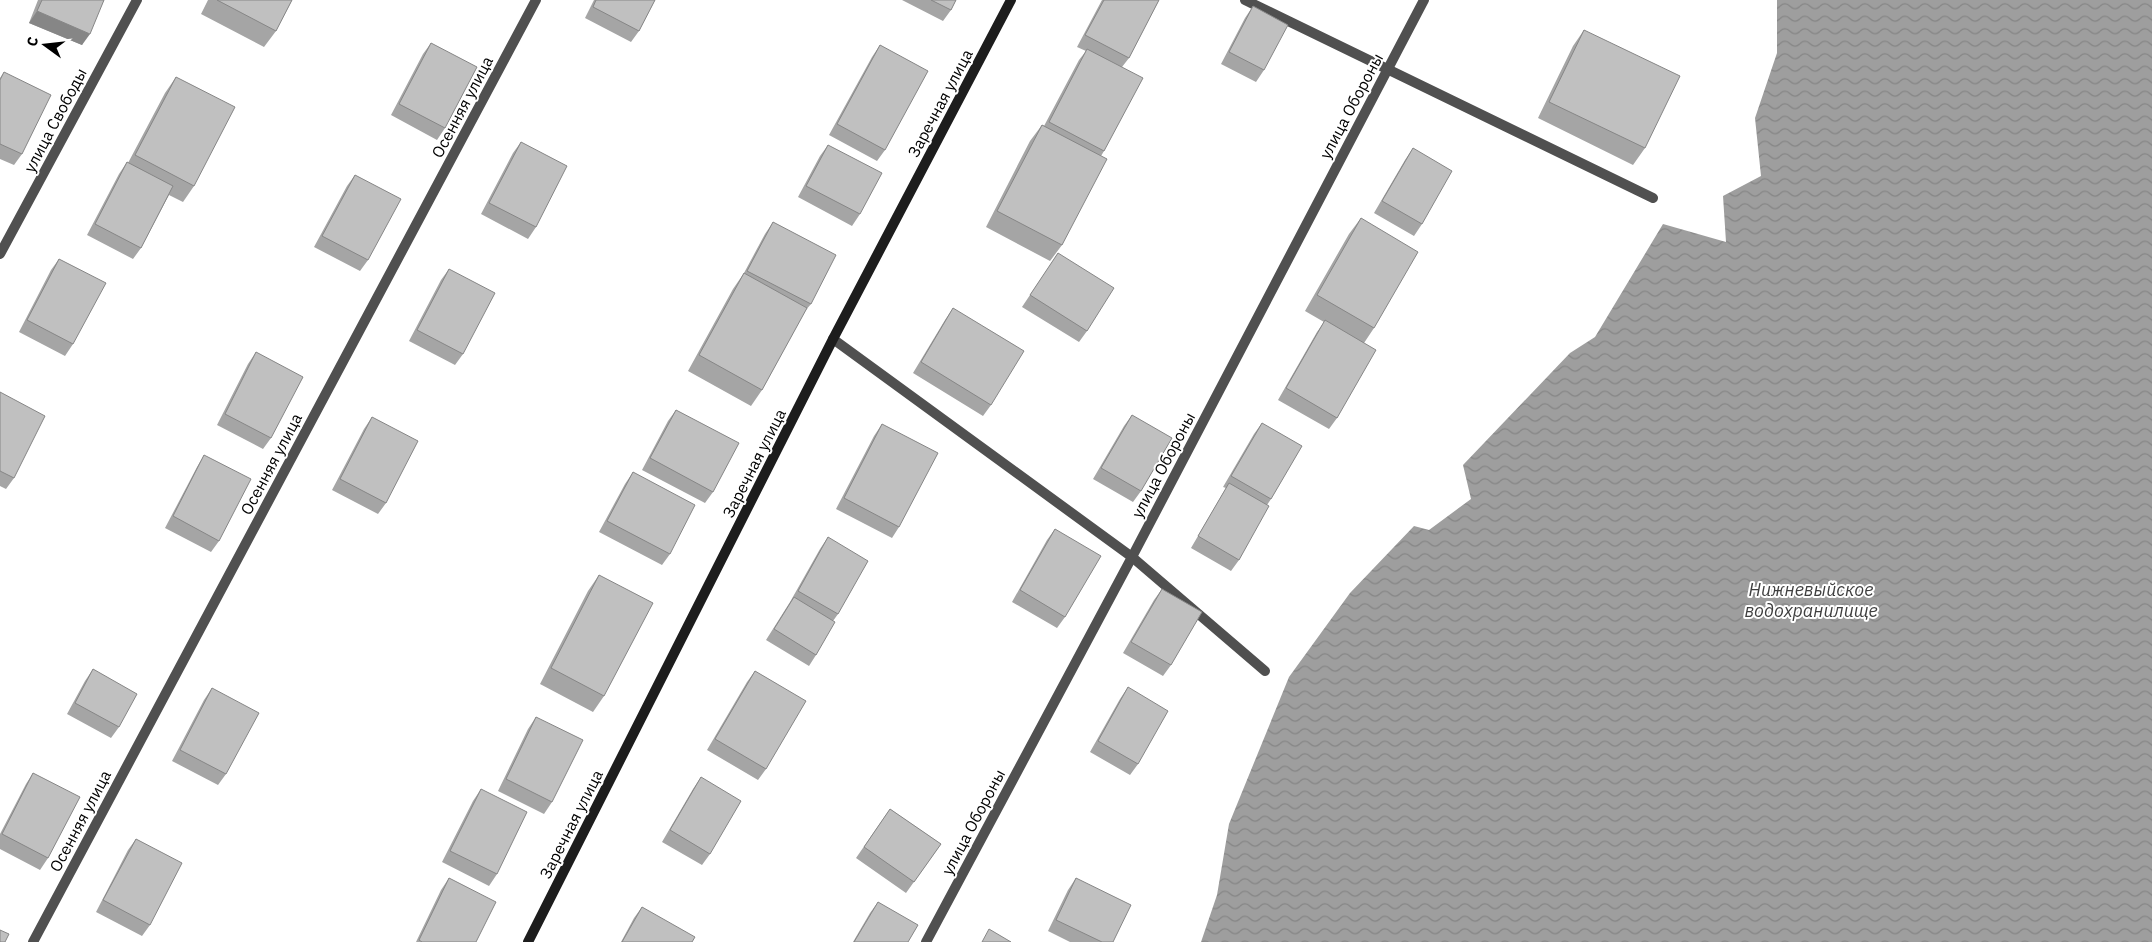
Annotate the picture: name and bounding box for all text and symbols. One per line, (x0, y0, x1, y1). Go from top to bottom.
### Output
north arrow (20, 20, 70, 70)
text: С (23, 35, 42, 48)
street label: Заречная улица (903, 45, 977, 160)
street label: улица Обороны (1315, 50, 1387, 162)
street label: Осенняя улица (427, 52, 497, 161)
street label: улица Свободы (19, 64, 91, 176)
street label: Заречная улица (718, 405, 790, 521)
street label: Осенняя улица (236, 409, 306, 518)
street label: улица Обороны (1127, 409, 1199, 521)
water label: Нижневыйское водохранилище (1744, 578, 1878, 622)
street label: Осенняя улица (45, 766, 115, 875)
street label: Заречная улица (535, 766, 607, 882)
street label: улица Обороны (937, 766, 1009, 878)

